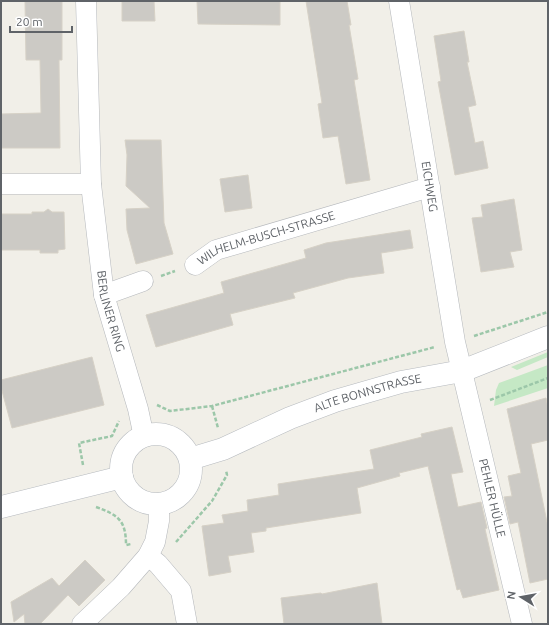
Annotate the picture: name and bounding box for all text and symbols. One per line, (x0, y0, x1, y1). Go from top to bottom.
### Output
scale bar (10, 8, 72, 34)
text: 20 m (16, 15, 43, 28)
street label: EICHWEG (419, 160, 441, 213)
street label: WILHELM-BUSCH-STRASSE (195, 208, 337, 267)
street label: BERLINER RING (95, 270, 128, 353)
street label: ALTE BONNSTRASSE (312, 371, 422, 414)
street label: PEHLER HÜLLE (477, 457, 508, 539)
north arrow (501, 577, 541, 617)
text: N (505, 590, 518, 600)

